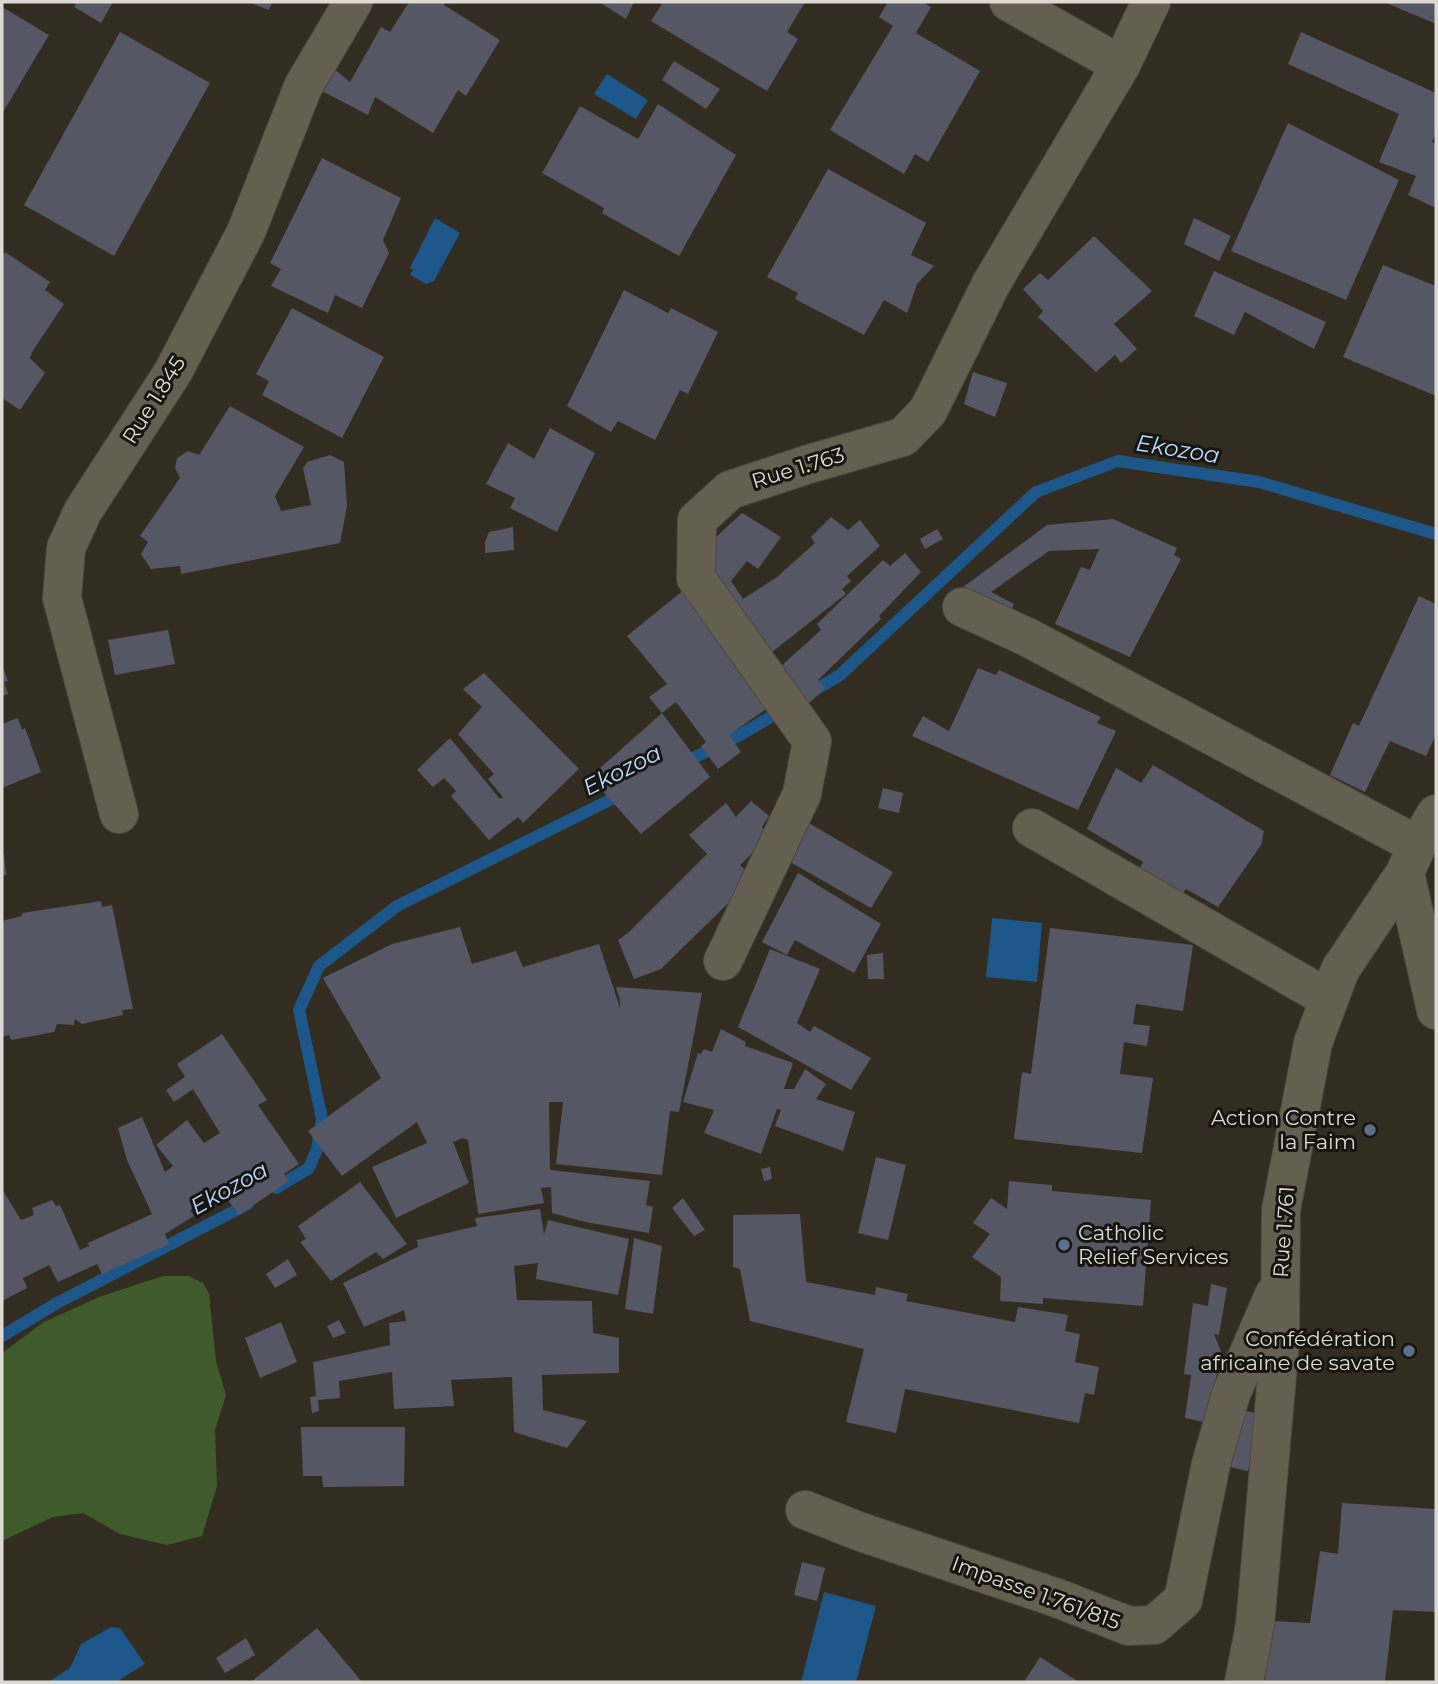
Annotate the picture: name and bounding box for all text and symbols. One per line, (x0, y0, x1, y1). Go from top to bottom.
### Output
street label: Rue 1.845 (117, 351, 190, 448)
water label: Ekozoa (1134, 429, 1222, 469)
street label: Rue 1.763 (748, 442, 847, 493)
water label: Ekozoa (578, 738, 666, 802)
place label: Action Contre la Faim (1211, 1105, 1356, 1154)
marker: Action Contre la Faim (1362, 1122, 1378, 1138)
water label: Ekozoa (185, 1155, 273, 1221)
street label: Rue 1.761 (1268, 1185, 1299, 1279)
place label: Catholic Relief Services (1078, 1220, 1228, 1269)
marker: Catholic Relief Services (1056, 1237, 1072, 1253)
place label: Confédération africaine de savate (1200, 1326, 1395, 1375)
marker: Confédération africaine de savate (1401, 1343, 1417, 1359)
street label: Impasse 1.761/815 (949, 1550, 1124, 1635)

